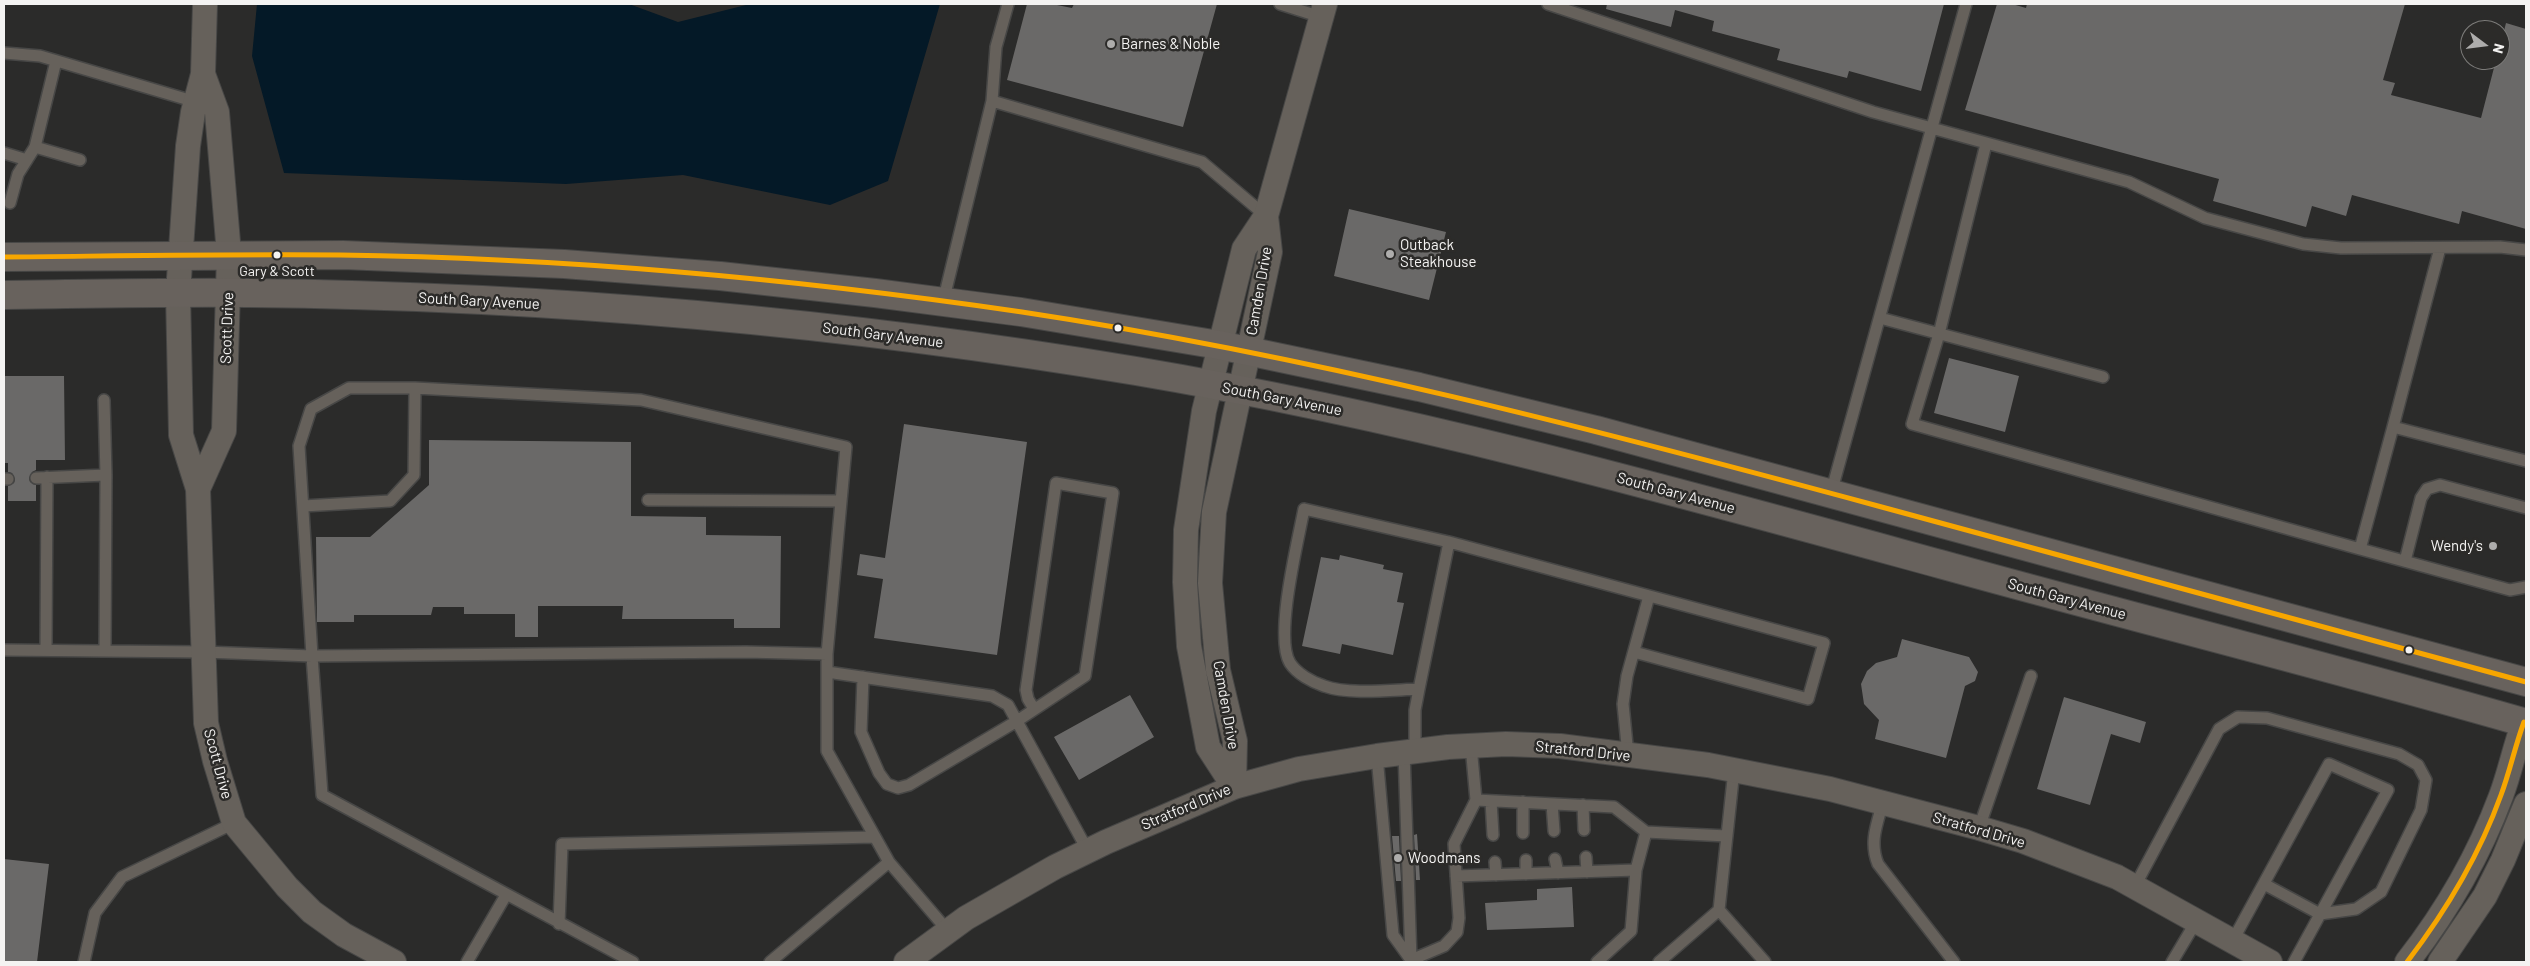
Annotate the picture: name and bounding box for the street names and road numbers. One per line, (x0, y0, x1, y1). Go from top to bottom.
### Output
street label: Camden Drive (1242, 245, 1276, 337)
street label: South Gary Avenue (418, 289, 540, 313)
street label: Scott Drive (217, 292, 237, 364)
street label: South Gary Avenue (821, 319, 945, 351)
street label: South Gary Avenue (1221, 379, 1343, 419)
street label: South Gary Avenue (1615, 469, 1737, 517)
street label: South Gary Avenue (2006, 575, 2128, 623)
street label: Camden Drive (1209, 659, 1243, 751)
street label: Scott Drive (200, 727, 236, 801)
street label: Stratford Drive (1535, 737, 1631, 765)
street label: Stratford Drive (1139, 780, 1233, 834)
street label: Stratford Drive (1931, 808, 2027, 852)

